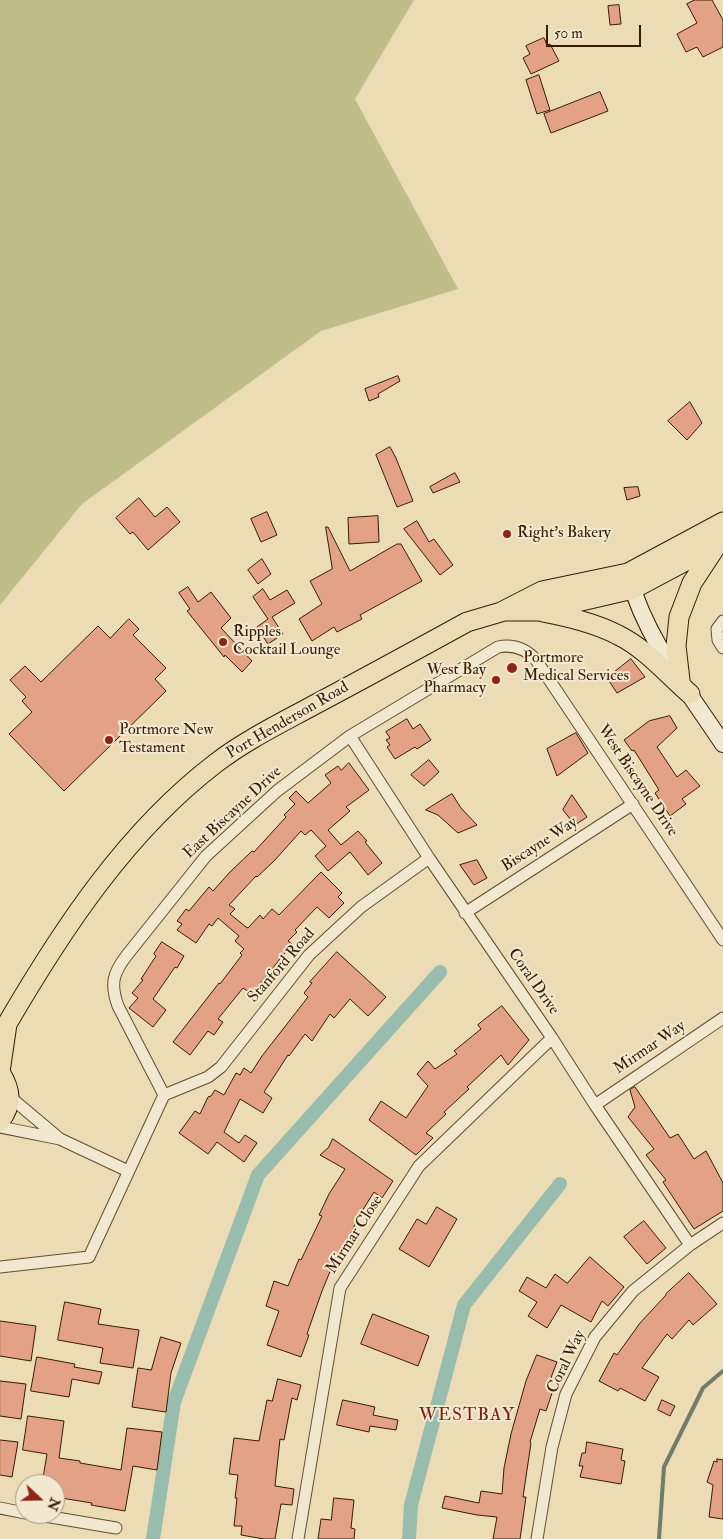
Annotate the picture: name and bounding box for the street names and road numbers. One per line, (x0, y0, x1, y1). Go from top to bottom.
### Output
street label: Port Henderson Road (224, 678, 352, 764)
street label: West Biscayne Drive (593, 722, 681, 840)
street label: East Biscayne Drive (180, 763, 286, 863)
street label: Biscayne Way (498, 813, 582, 877)
street label: Stanford Road (244, 925, 320, 1007)
street label: Coral Drive (503, 945, 563, 1019)
street label: Mirmar Way (610, 1017, 690, 1079)
street label: Mirmar Close (323, 1192, 387, 1278)
street label: Coral Way (544, 1327, 590, 1397)

